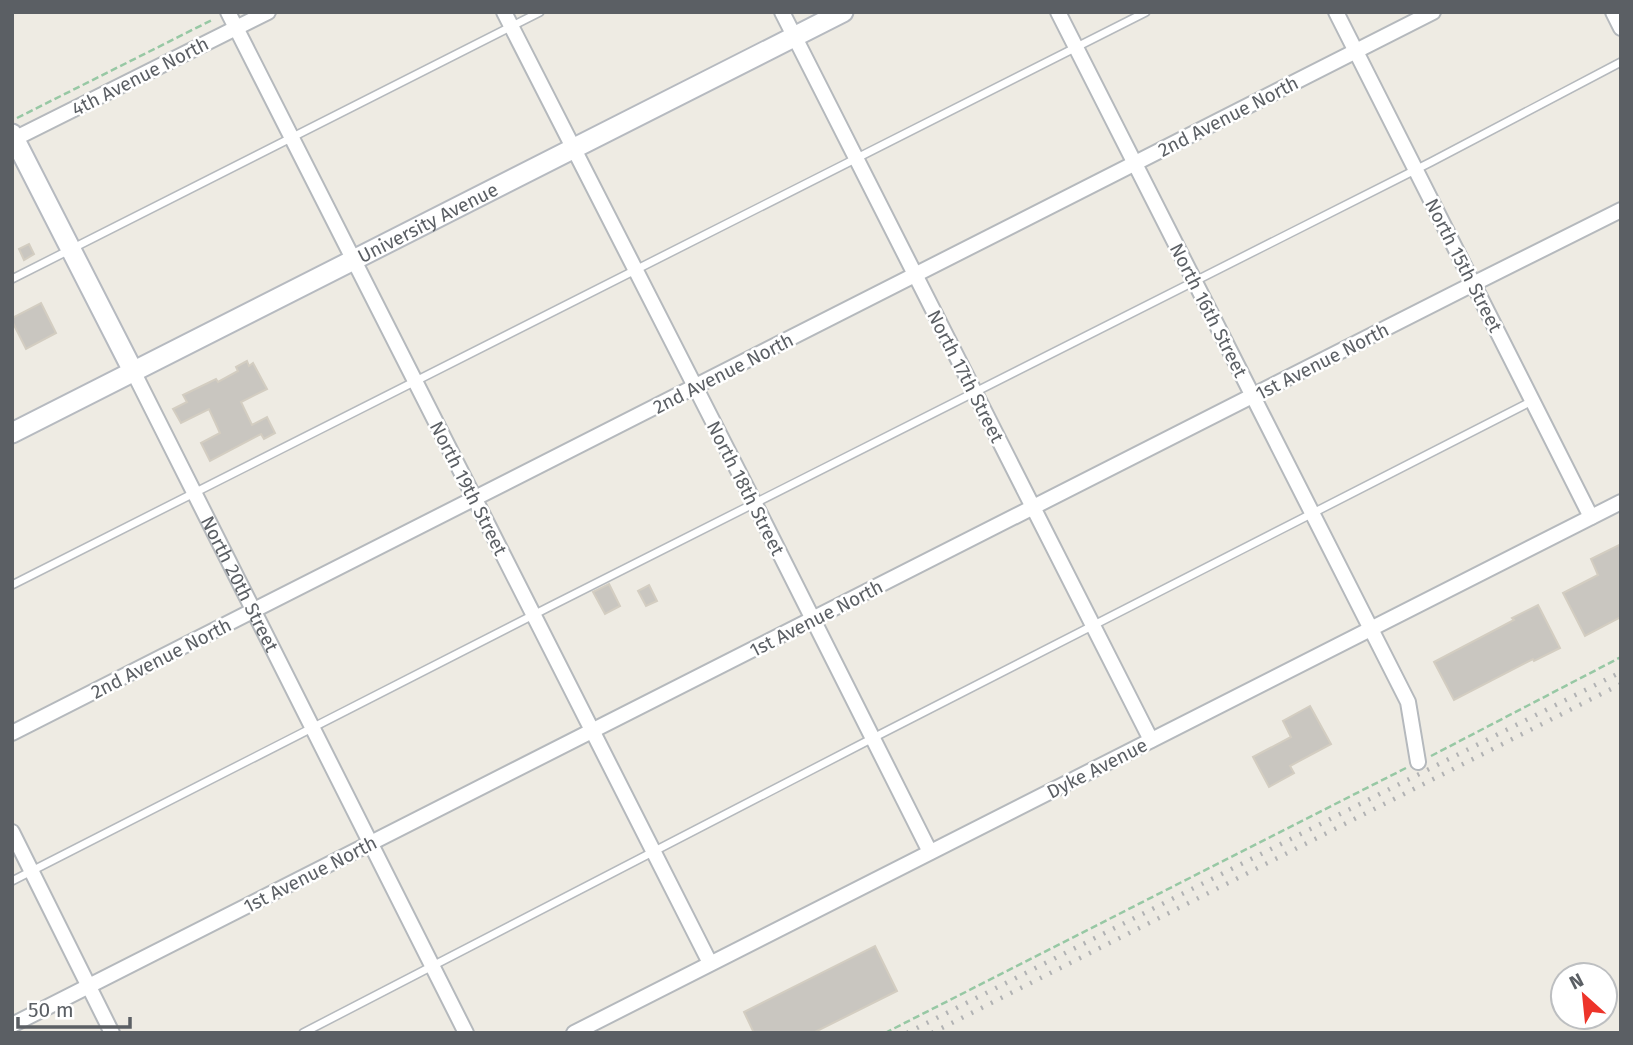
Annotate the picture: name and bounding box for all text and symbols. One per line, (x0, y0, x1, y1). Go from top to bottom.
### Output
street label: 4th Avenue North (68, 32, 213, 121)
street label: 2nd Avenue North (1154, 71, 1302, 162)
street label: University Avenue (354, 178, 502, 268)
street label: North 15th Street (1420, 195, 1507, 336)
street label: North 16th Street (1165, 239, 1252, 381)
street label: North 17th Street (922, 306, 1009, 446)
street label: 1st Avenue North (1252, 318, 1393, 405)
street label: 2nd Avenue North (649, 328, 797, 419)
street label: North 19th Street (425, 417, 512, 559)
street label: North 18th Street (702, 417, 789, 559)
street label: North 20th Street (196, 512, 283, 656)
street label: 1st Avenue North (746, 575, 887, 662)
street label: 2nd Avenue North (87, 613, 235, 704)
street label: Dyke Avenue (1043, 733, 1151, 804)
street label: 1st Avenue North (240, 831, 381, 918)
north arrow (1549, 961, 1619, 1031)
text: N (1566, 968, 1587, 994)
scale bar (18, 986, 130, 1030)
text: 50 m (28, 997, 74, 1023)

